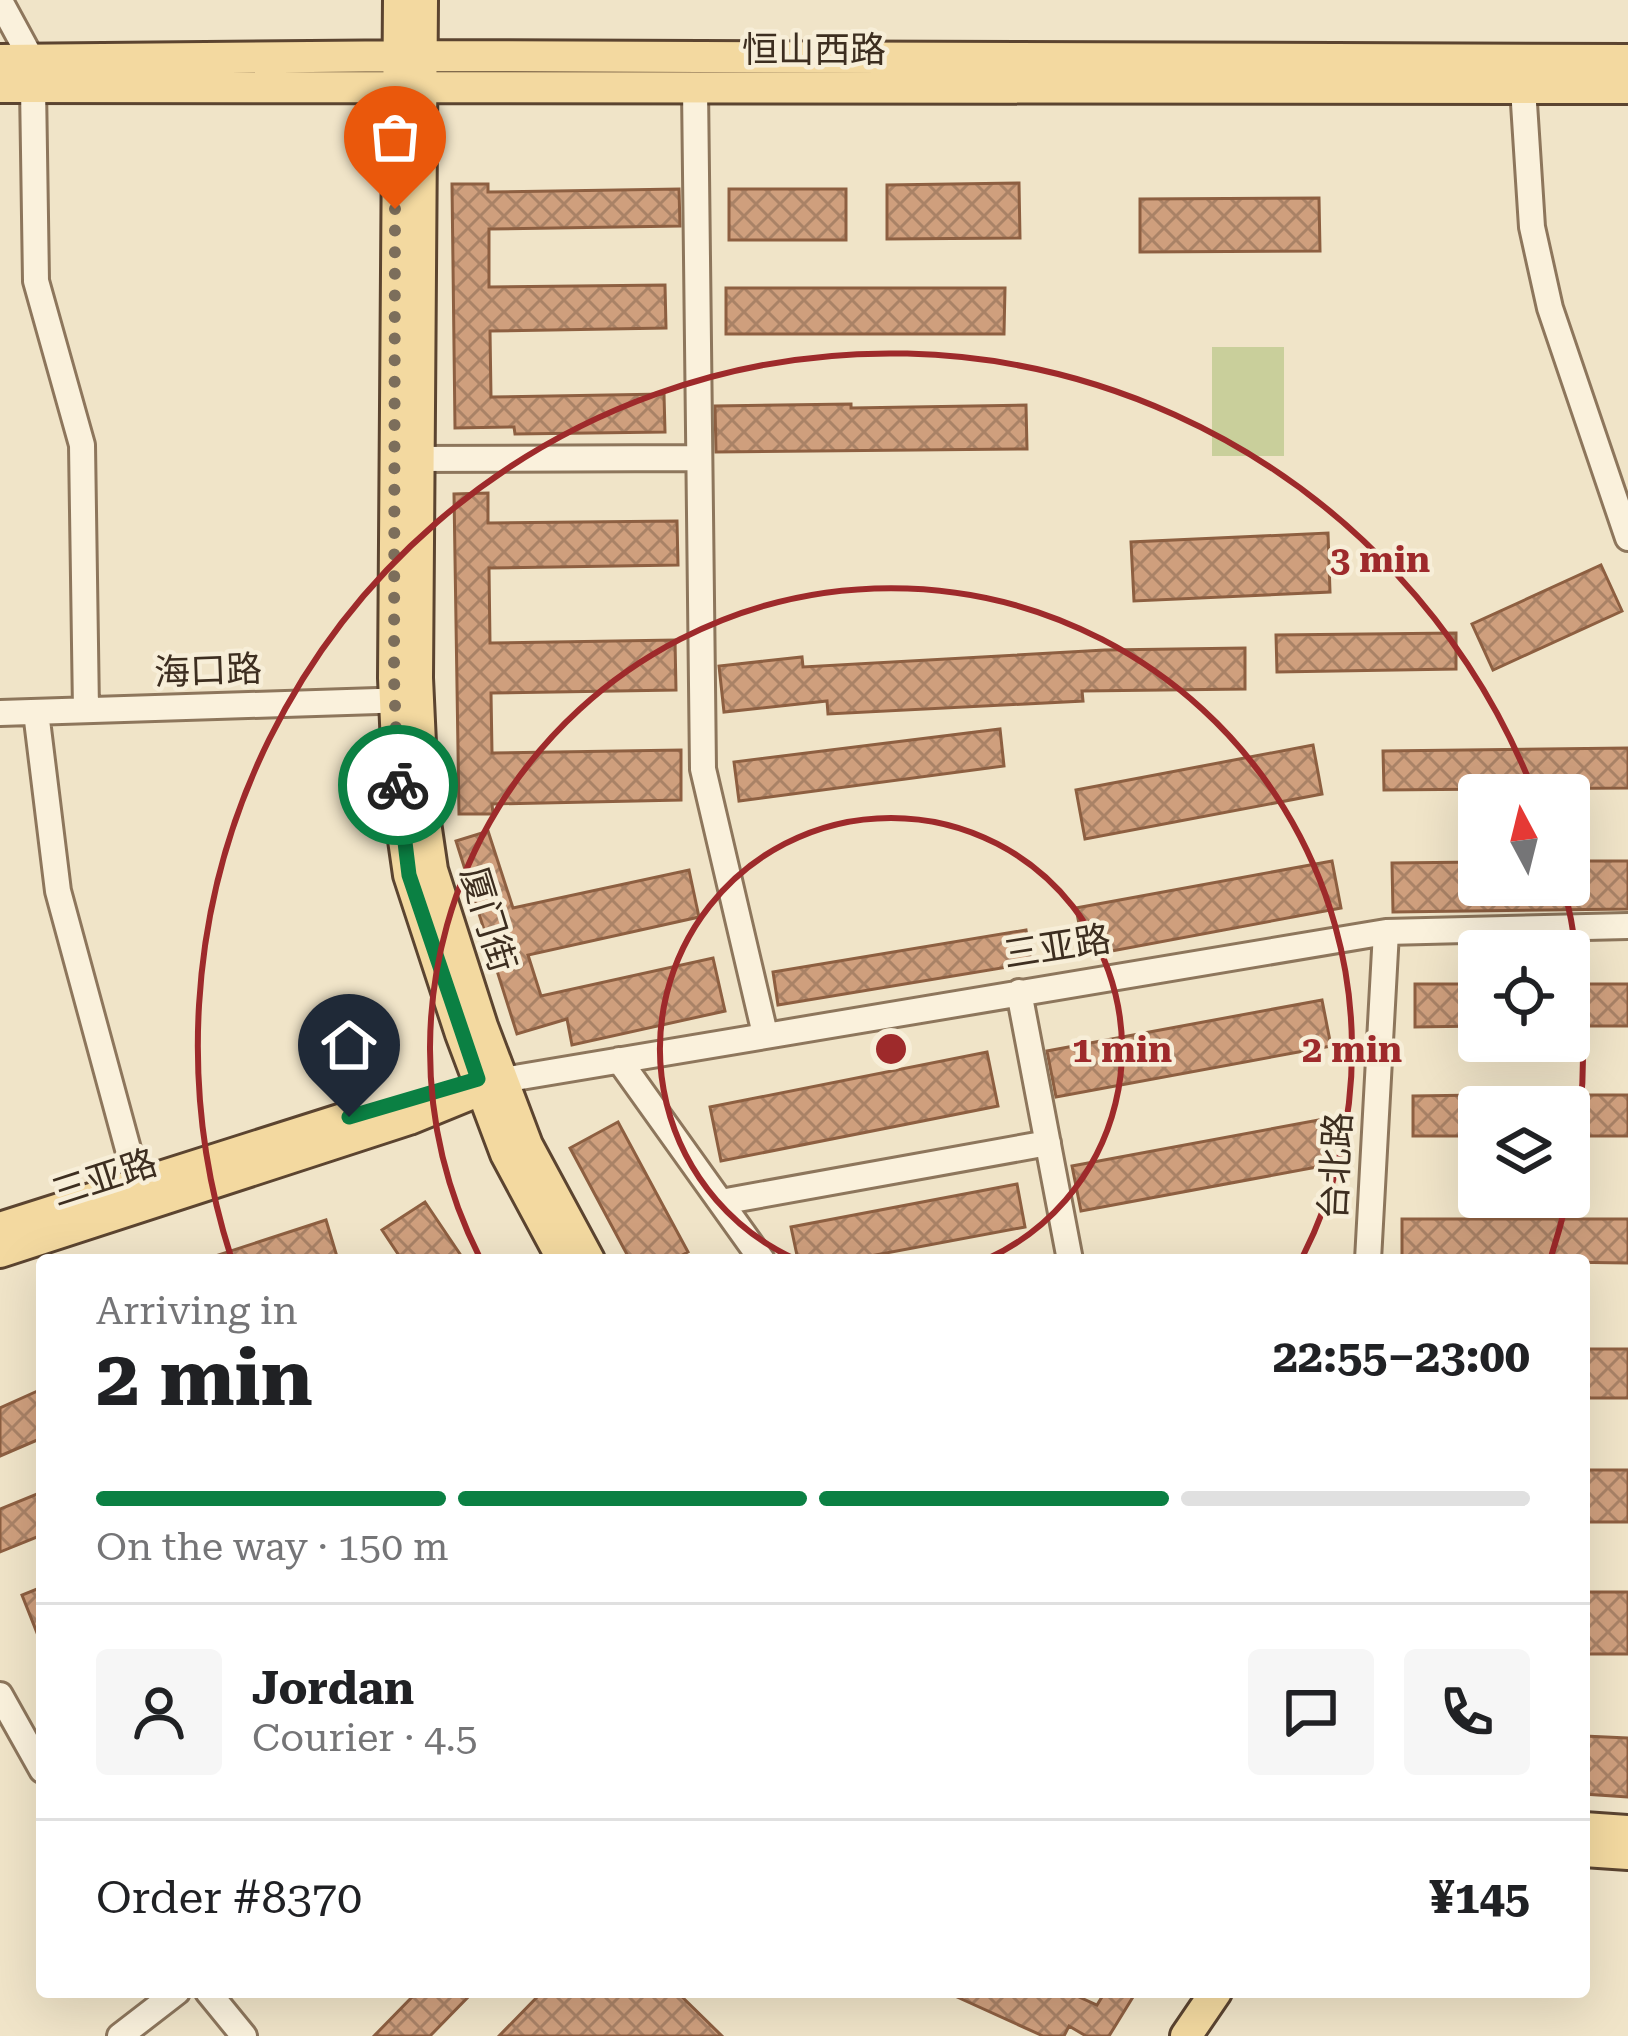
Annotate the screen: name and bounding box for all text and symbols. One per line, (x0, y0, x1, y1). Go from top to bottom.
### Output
street label: 恒山西路 (742, 29, 886, 71)
pin (344, 86, 446, 209)
icon: bag (362, 104, 428, 170)
text: 3 min (1330, 539, 1430, 581)
street label: 海口路 (153, 648, 263, 694)
courier (338, 725, 458, 845)
icon: bike (365, 752, 431, 818)
north arrow (1458, 774, 1590, 906)
map controls (1458, 774, 1590, 1218)
street label: 厦门街 (452, 862, 524, 977)
street label: 三亚路 (1001, 918, 1114, 976)
button: locate (1458, 930, 1590, 1062)
pin (298, 994, 400, 1117)
icon: home (316, 1012, 382, 1078)
centre of rings (870, 1028, 912, 1070)
text: 1 min (1072, 1029, 1172, 1071)
text: 2 min (1302, 1029, 1402, 1071)
button: layers (1458, 1086, 1590, 1218)
street label: 台北路 (1312, 1111, 1360, 1221)
street label: 三亚路 (46, 1141, 162, 1215)
text: Arriving in (96, 1288, 298, 1334)
text: 22:55–23:00 (1273, 1330, 1530, 1383)
text: 2 min (96, 1333, 313, 1424)
text: On the way · 150 m (96, 1524, 448, 1570)
button: person (96, 1649, 222, 1775)
button: chat (1248, 1649, 1374, 1775)
button: phone (1404, 1649, 1530, 1775)
text: Jordan (252, 1662, 414, 1715)
text: Courier · 4.5 (252, 1715, 478, 1761)
text: Order #8370 (96, 1871, 362, 1924)
text: ¥145 (1429, 1871, 1530, 1924)

